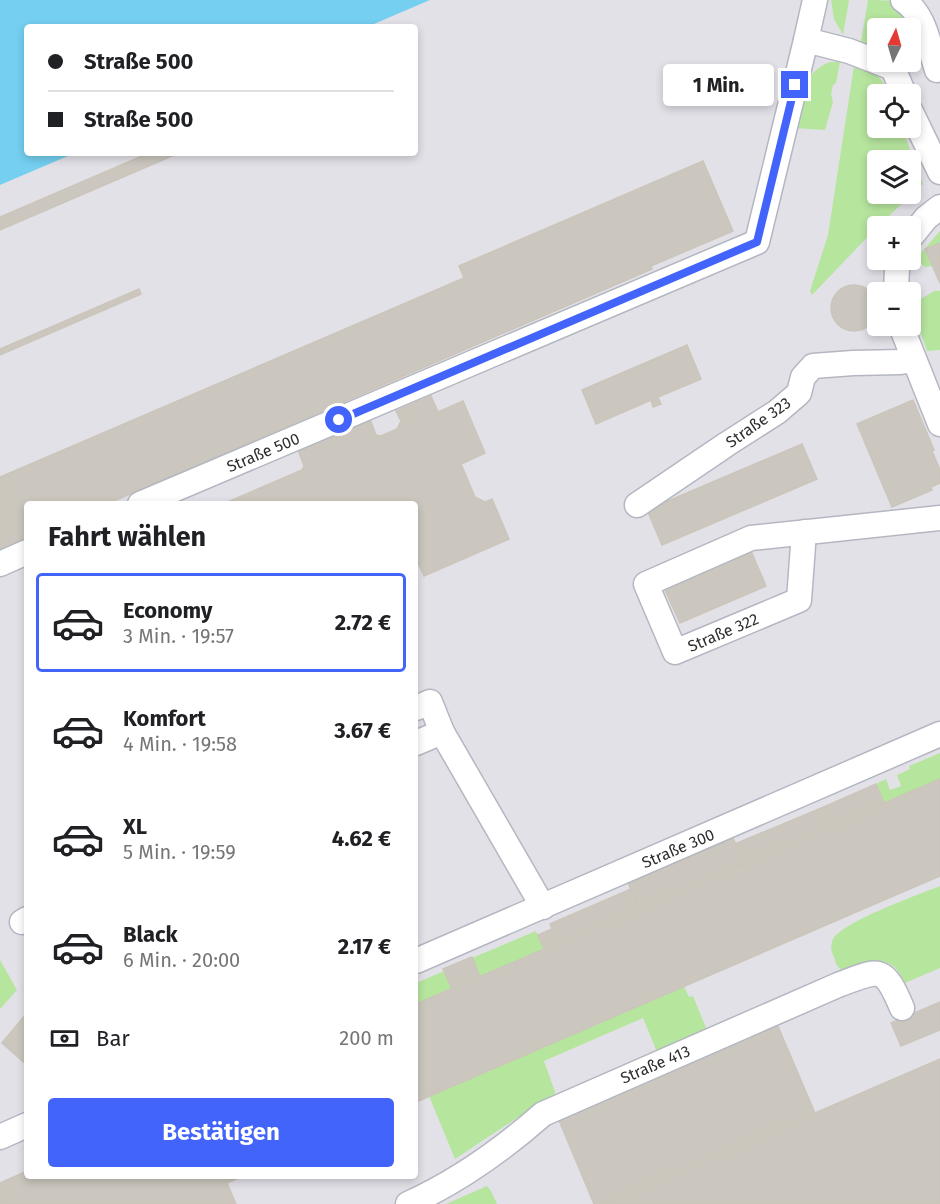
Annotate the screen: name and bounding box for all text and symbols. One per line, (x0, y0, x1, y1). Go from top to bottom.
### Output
north arrow (867, 18, 921, 72)
map controls (867, 18, 921, 336)
text: Straße 500 (84, 48, 193, 75)
callout: 1 Min. (663, 64, 774, 106)
route end (781, 71, 808, 98)
text: 1 Min. (693, 73, 744, 97)
button: locate (867, 84, 921, 138)
text: Straße 500 (84, 106, 193, 133)
button: layers (867, 150, 921, 204)
button: + (867, 216, 921, 270)
button: − (867, 282, 921, 336)
street label: Straße 323 (722, 393, 794, 452)
route start (325, 406, 352, 433)
street label: Straße 500 (224, 429, 302, 476)
text: Fahrt wählen (48, 521, 206, 553)
icon: car (51, 596, 105, 650)
text: Economy (123, 597, 212, 624)
text: 2.72 € (335, 609, 391, 636)
street label: Straße 322 (685, 609, 761, 656)
text: 3 Min. · 19:57 (123, 624, 234, 648)
icon: car (51, 704, 105, 758)
text: Komfort (123, 705, 206, 732)
text: 3.67 € (334, 717, 391, 744)
text: 4 Min. · 19:58 (123, 732, 237, 756)
icon: car (51, 812, 105, 866)
text: XL (123, 813, 147, 840)
text: 4.62 € (332, 825, 391, 852)
street label: Straße 300 (639, 825, 717, 872)
text: 5 Min. · 19:59 (123, 840, 236, 864)
icon: car (51, 920, 105, 974)
text: Black (123, 921, 178, 948)
text: 2.17 € (338, 933, 391, 960)
text: 6 Min. · 20:00 (123, 948, 240, 972)
icon: cash (48, 1022, 81, 1055)
text: Bar (96, 1025, 130, 1052)
text: 200 m (339, 1026, 394, 1050)
street label: Straße 413 (618, 1041, 693, 1088)
button: Bestätigen (48, 1098, 394, 1167)

